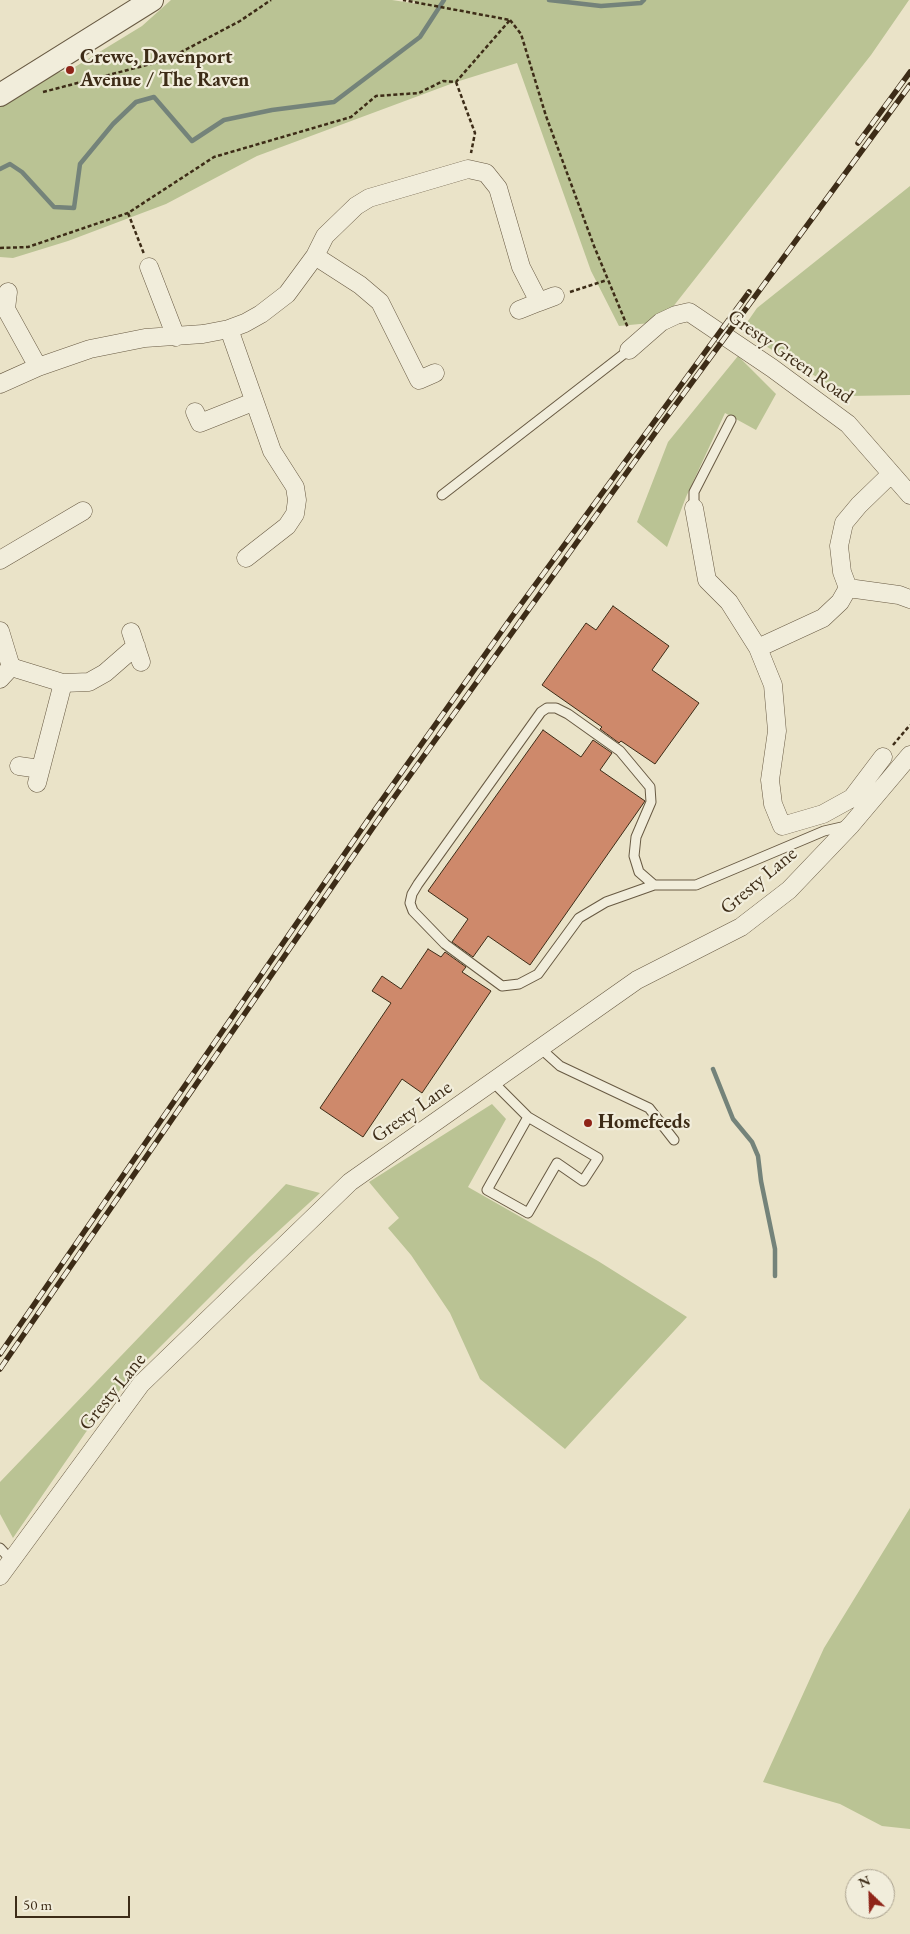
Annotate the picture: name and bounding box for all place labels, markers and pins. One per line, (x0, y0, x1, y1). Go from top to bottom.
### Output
place label: Crewe, Davenport Avenue / The Raven (80, 46, 249, 93)
marker: Crewe, Davenport Avenue / The Raven (64, 64, 76, 76)
place label: Homefeeds (598, 1111, 690, 1135)
marker: Homefeeds (582, 1117, 594, 1129)

